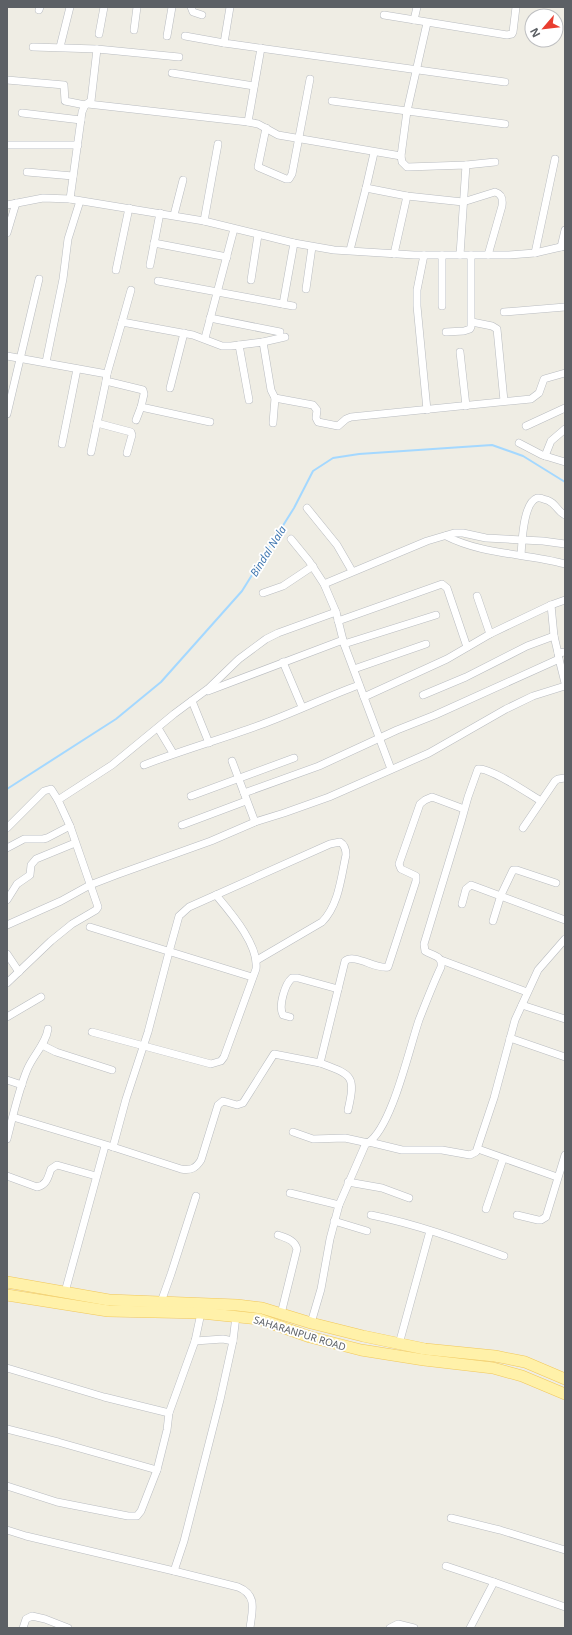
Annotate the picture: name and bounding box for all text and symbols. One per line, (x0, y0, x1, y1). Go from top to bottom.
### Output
north arrow (524, 8, 564, 48)
text: N (526, 25, 543, 40)
water label: Bindal Nala (246, 522, 289, 579)
street label: SAHARANPUR ROAD (252, 1312, 348, 1354)

